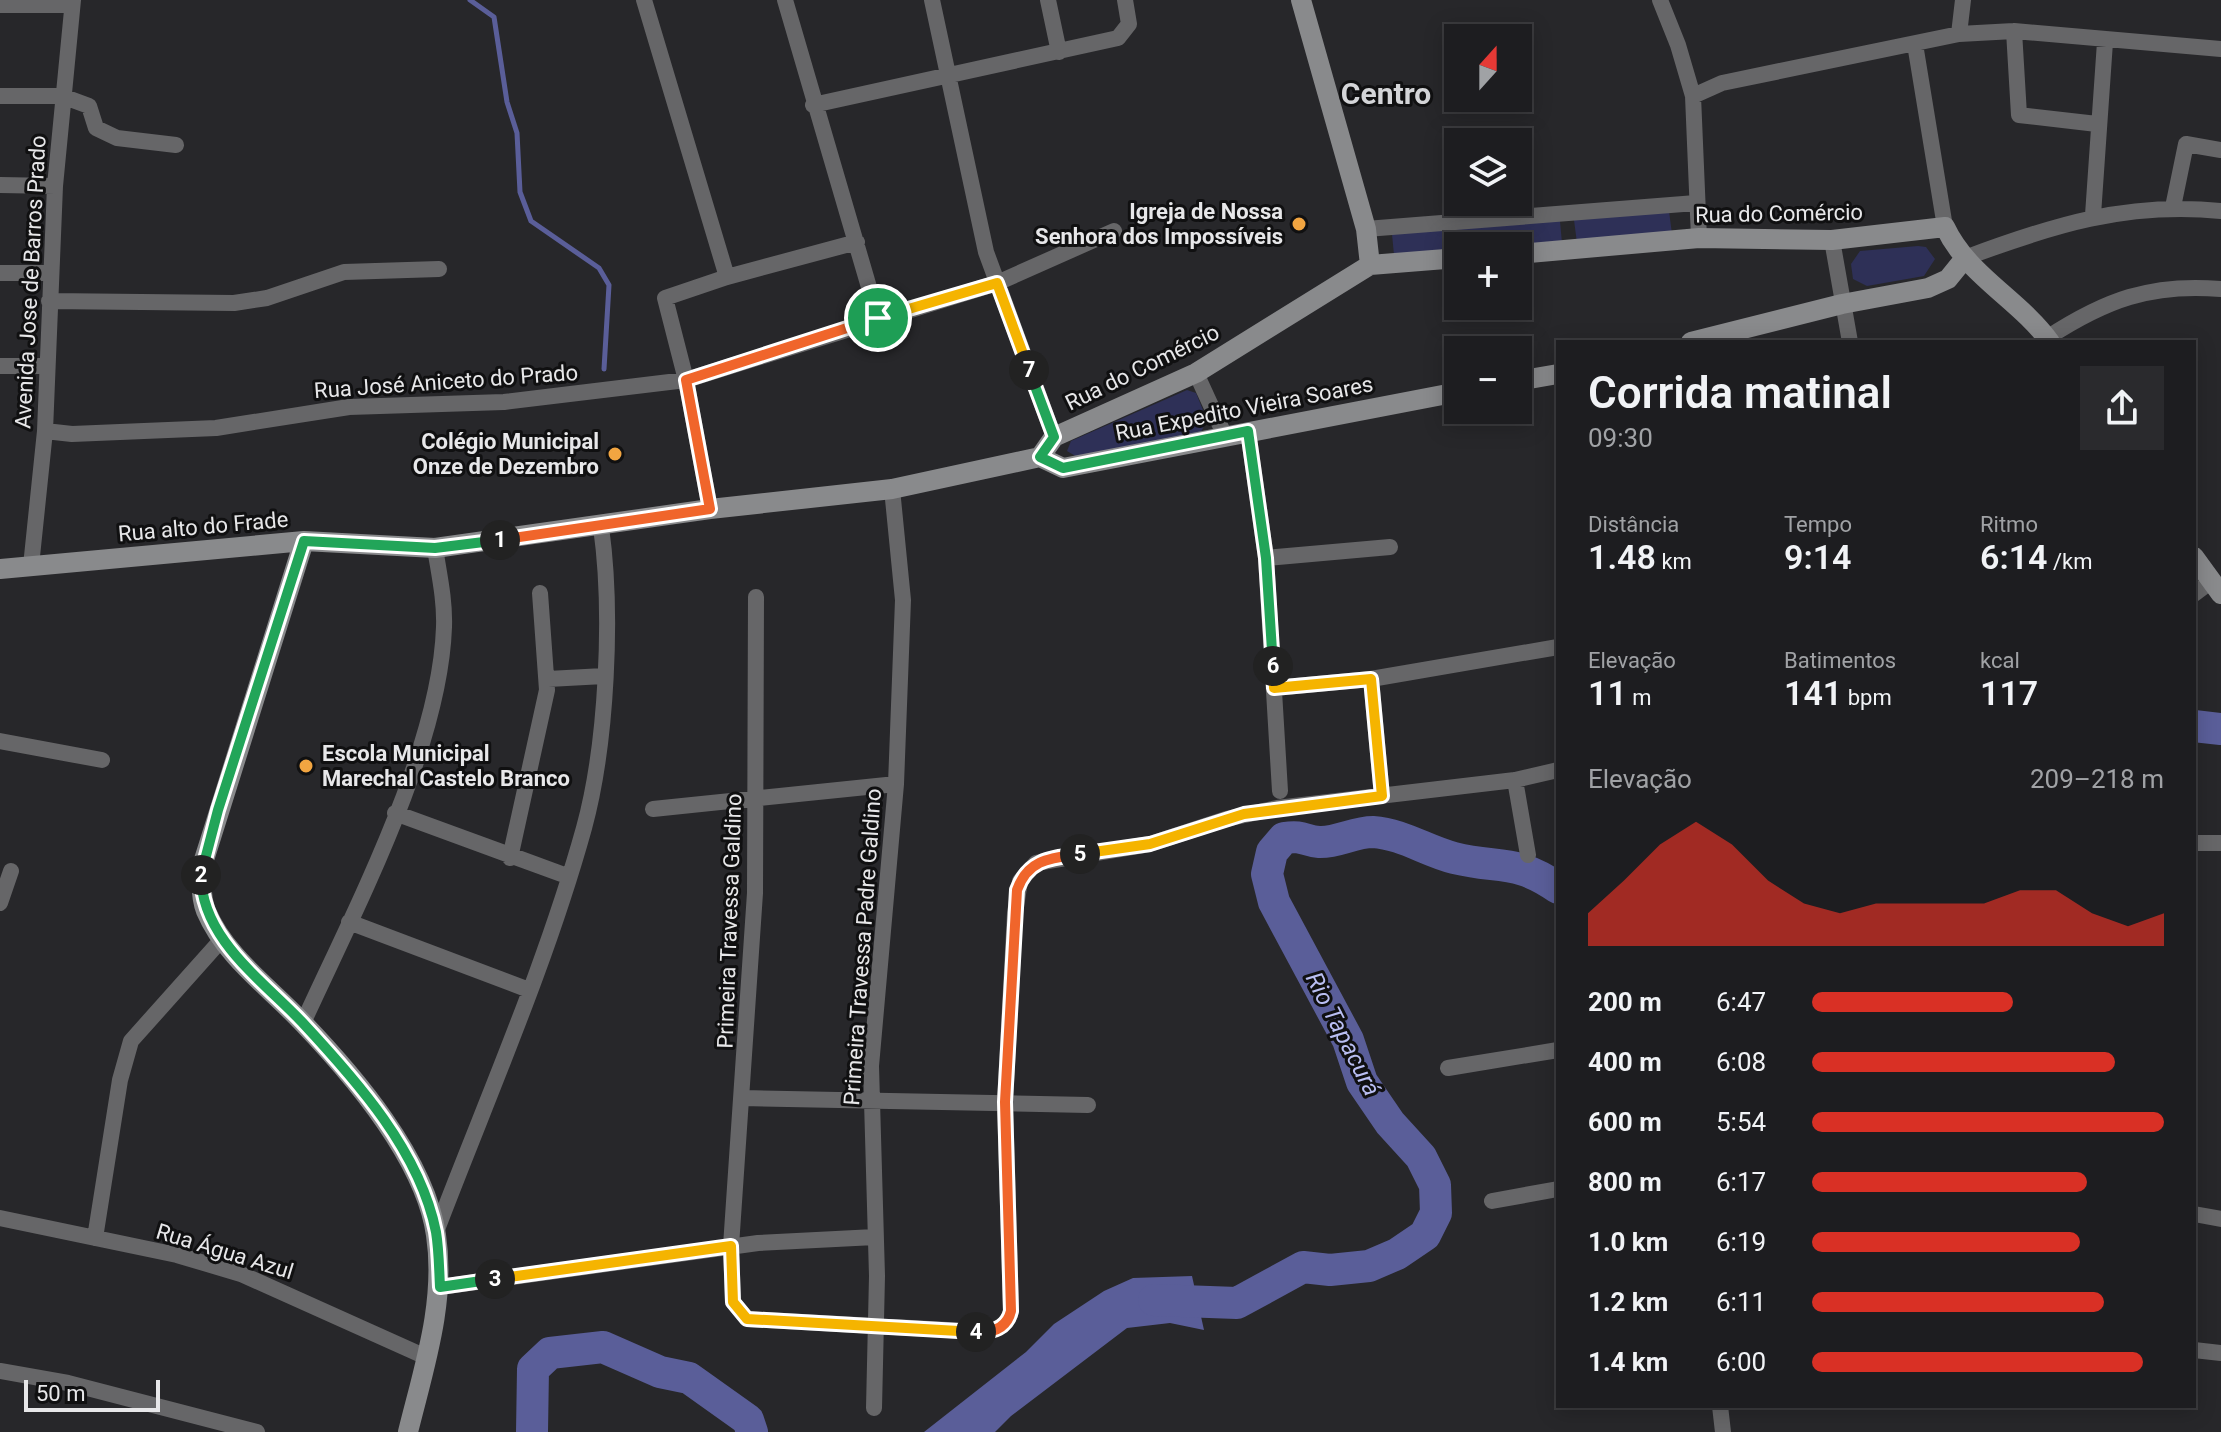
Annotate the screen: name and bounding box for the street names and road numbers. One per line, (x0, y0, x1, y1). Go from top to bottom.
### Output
street label: Avenida Jose de Barros Prado (10, 135, 51, 429)
street label: Rua do Comércio (1695, 200, 1863, 227)
street label: Rua do Comércio (1061, 319, 1223, 416)
street label: Rua José Aniceto do Prado (313, 360, 579, 403)
street label: Rua Expedito Vieira Soares (1113, 371, 1375, 446)
street label: Rua alto do Frade (117, 507, 289, 546)
street label: Primeira Travessa Padre Galdino (839, 788, 886, 1106)
street label: Primeira Travessa Galdino (713, 793, 746, 1049)
street label: Rua Água Azul (153, 1219, 297, 1284)

